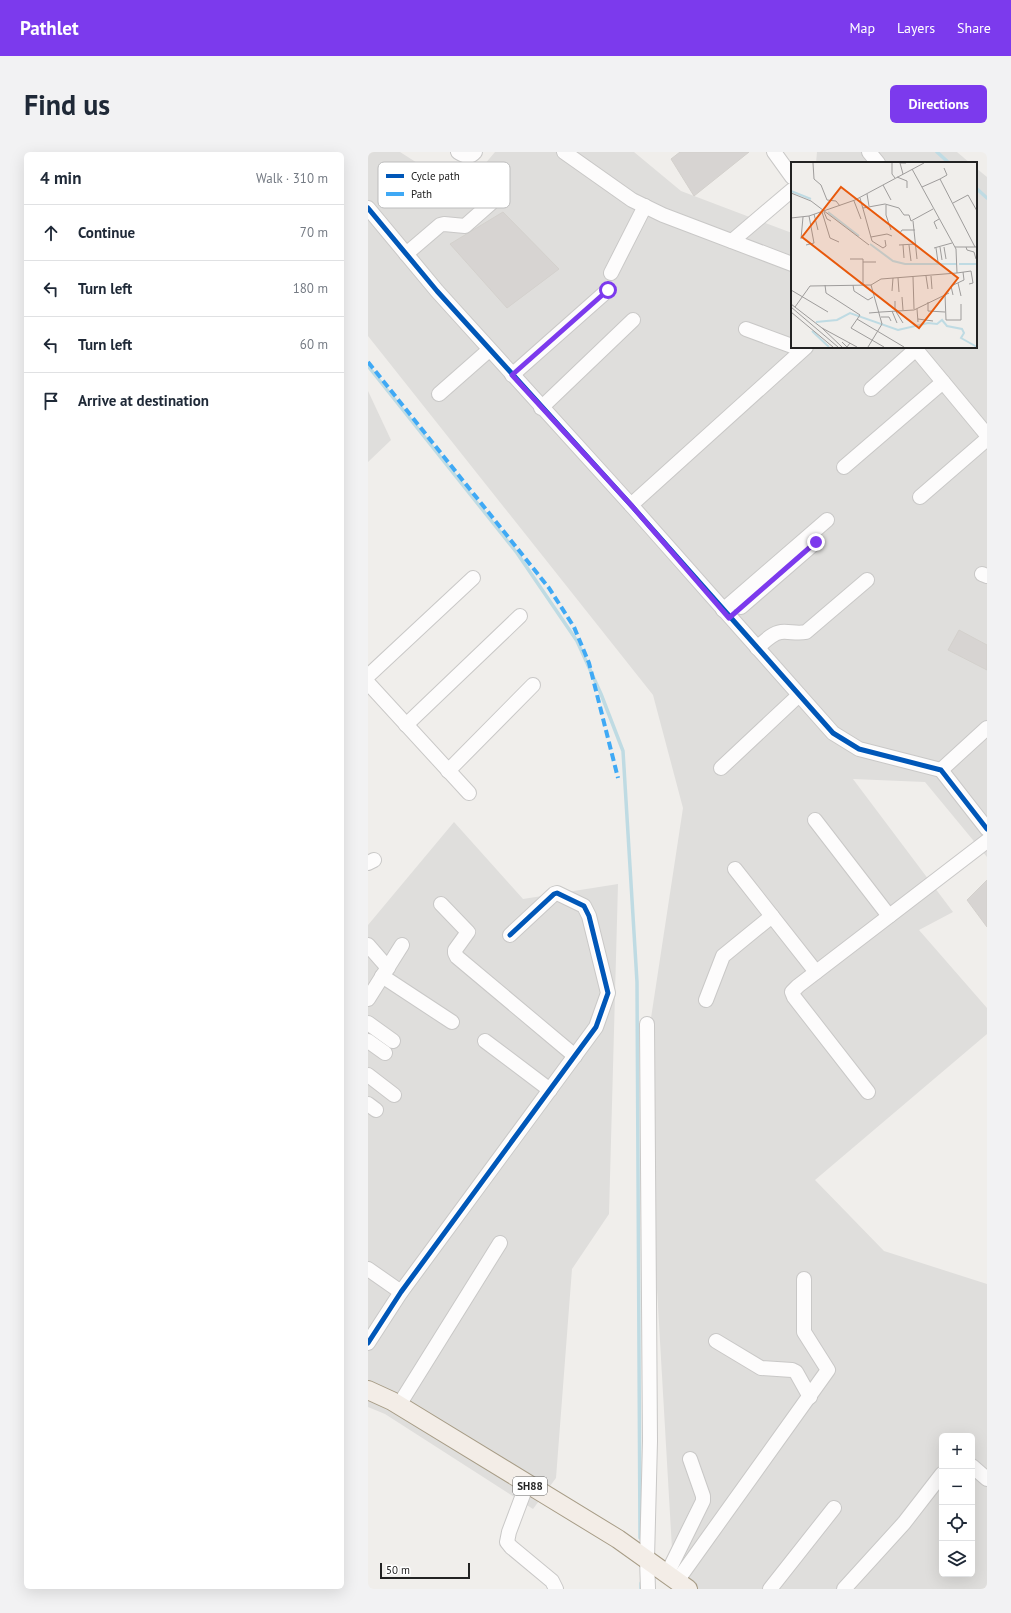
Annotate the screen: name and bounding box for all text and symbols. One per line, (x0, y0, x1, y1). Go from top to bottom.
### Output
text: Pathlet (20, 16, 79, 40)
text: Map (849, 19, 875, 37)
text: Layers (897, 19, 935, 37)
text: Share (957, 19, 991, 37)
button: Directions (890, 85, 987, 123)
text: Find us (24, 86, 110, 123)
legend (378, 162, 510, 208)
inset map (791, 162, 977, 348)
text: 4 min (40, 167, 81, 189)
text: Cycle path (411, 169, 460, 183)
text: Walk · 310 m (256, 170, 328, 187)
text: Path (411, 187, 432, 201)
icon: ahead (40, 222, 62, 244)
text: Continue (78, 223, 135, 242)
text: 70 m (300, 224, 328, 241)
icon: left (40, 278, 62, 300)
text: Turn left (78, 279, 132, 298)
text: 180 m (293, 280, 328, 297)
route start (599, 281, 617, 299)
icon: left (40, 334, 62, 356)
text: Turn left (78, 335, 132, 354)
text: 60 m (300, 336, 328, 353)
icon: arrive (40, 390, 62, 412)
text: Arrive at destination (78, 391, 209, 410)
route end (807, 533, 825, 551)
map controls (939, 1433, 975, 1577)
button: + (939, 1433, 975, 1469)
button: − (939, 1469, 975, 1505)
road number: SH88 (513, 1477, 547, 1495)
button: locate (939, 1505, 975, 1541)
button: layers (939, 1541, 975, 1577)
scale bar (380, 1561, 470, 1580)
text: 50 m (386, 1563, 410, 1577)

